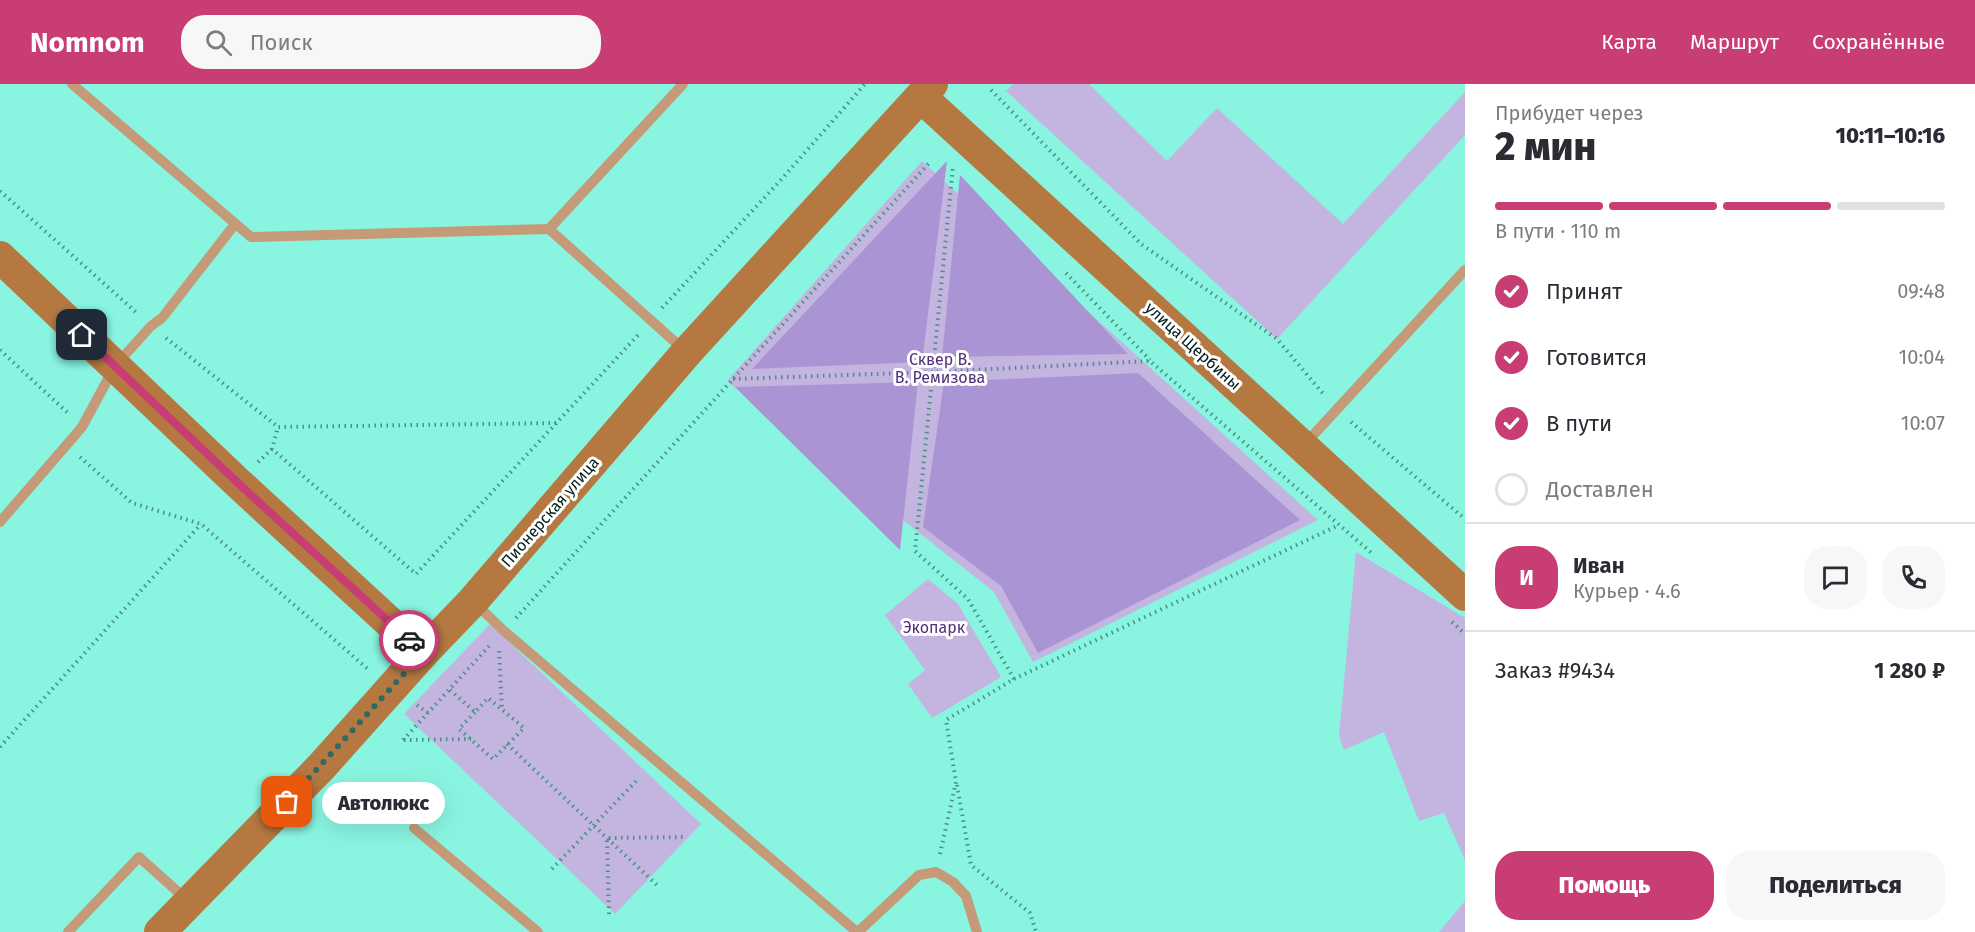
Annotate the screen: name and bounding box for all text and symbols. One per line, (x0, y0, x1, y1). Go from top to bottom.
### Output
search box (181, 15, 601, 69)
text: Nomnom (30, 26, 145, 59)
icon: search (202, 26, 235, 59)
text: Поиск (250, 29, 313, 56)
text: Карта (1601, 29, 1657, 55)
text: Маршрут (1690, 29, 1779, 55)
text: Сохранённые (1812, 29, 1945, 55)
text: Прибудет через (1495, 101, 1644, 125)
text: 10:11–10:16 (1836, 122, 1945, 149)
text: 2 мин (1495, 124, 1596, 170)
text: В пути · 110 m (1495, 219, 1621, 243)
icon: check (1495, 275, 1528, 308)
text: Принят (1546, 278, 1622, 305)
text: 09:48 (1897, 279, 1945, 303)
street label: улица Щербины (1141, 298, 1245, 394)
pin (56, 309, 107, 360)
icon: home (65, 318, 98, 351)
icon: check (1495, 341, 1528, 374)
text: Готовится (1546, 344, 1647, 371)
text: 10:04 (1899, 345, 1945, 369)
park label: Сквер В. В. Ремизова (895, 350, 985, 387)
icon: check (1495, 407, 1528, 440)
text: В пути (1546, 410, 1612, 437)
text: 10:07 (1901, 411, 1945, 435)
street label: Пионерская улица (497, 453, 603, 571)
text: Доставлен (1546, 476, 1654, 503)
button: chat (1804, 546, 1867, 609)
button: phone (1882, 546, 1945, 609)
text: Иван (1573, 552, 1625, 579)
text: И (1519, 564, 1534, 591)
text: Курьер · 4.6 (1573, 579, 1681, 603)
courier (379, 610, 439, 670)
park label: Экопарк (903, 618, 966, 637)
icon: car (393, 624, 426, 657)
text: Заказ #9434 (1495, 657, 1615, 684)
text: 1 280 ₽ (1874, 657, 1945, 684)
pin (261, 776, 312, 827)
callout: Автолюкс (323, 781, 446, 823)
icon: bag (270, 785, 303, 818)
text: Автолюкс (338, 791, 429, 815)
button: Помощь (1495, 851, 1714, 920)
button: Поделиться (1726, 851, 1945, 920)

